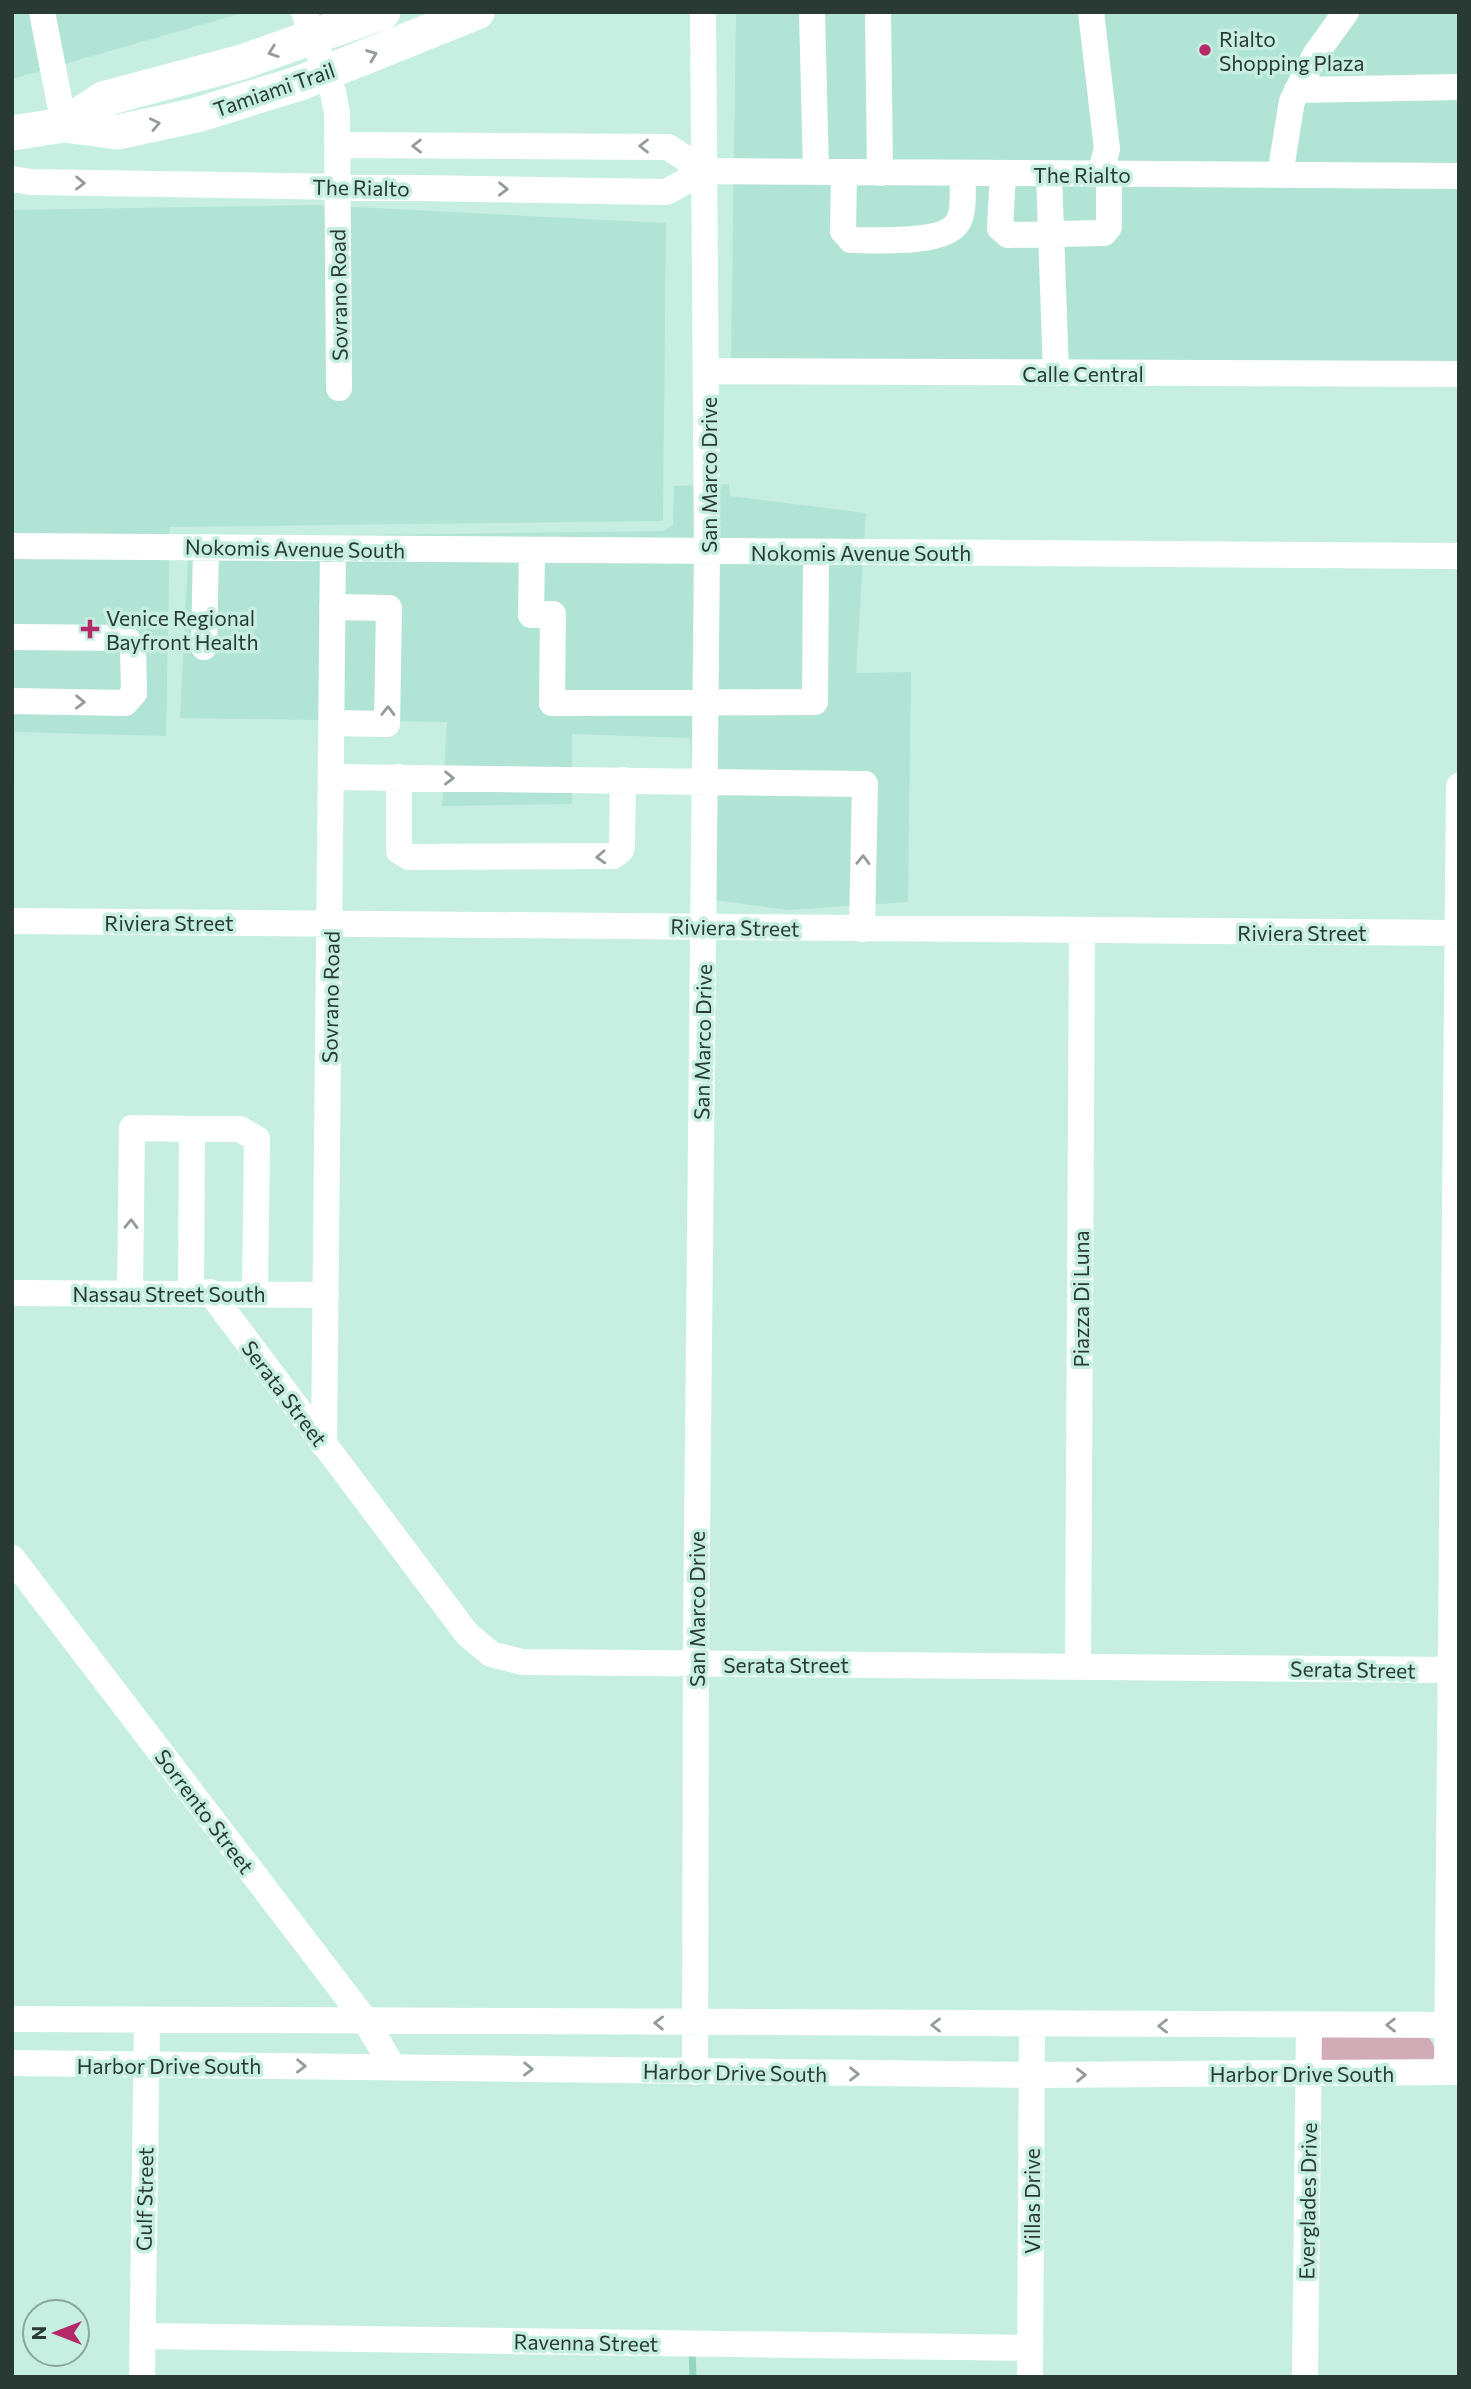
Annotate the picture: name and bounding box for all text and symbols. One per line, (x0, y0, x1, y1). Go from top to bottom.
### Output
place label: Rialto Shopping Plaza (1219, 26, 1365, 75)
marker: Rialto Shopping Plaza (1197, 42, 1213, 58)
one-way arrow (267, 44, 279, 58)
one-way arrow (365, 50, 377, 64)
street label: Tamiami Trail (210, 57, 338, 121)
one-way arrow (149, 118, 161, 133)
one-way arrow (411, 138, 422, 153)
one-way arrow (639, 138, 649, 154)
street label: The Rialto (1033, 162, 1131, 187)
street label: The Rialto (312, 174, 410, 200)
one-way arrow (76, 175, 86, 191)
one-way arrow (499, 181, 509, 197)
street label: Sovrano Road (324, 229, 352, 361)
street label: Calle Central (1022, 361, 1144, 386)
street label: San Marco Drive (696, 397, 721, 553)
street label: Nokomis Avenue South (185, 534, 405, 562)
street label: Nokomis Avenue South (751, 540, 971, 565)
place label: Venice Regional Bayfront Health (106, 605, 258, 654)
marker: Venice Regional Bayfront Health (80, 619, 100, 639)
one-way arrow (76, 694, 86, 710)
one-way arrow (380, 705, 395, 716)
one-way arrow (444, 770, 454, 786)
one-way arrow (595, 849, 606, 864)
one-way arrow (855, 855, 871, 865)
street label: Riviera Street (104, 910, 234, 935)
street label: Riviera Street (670, 913, 800, 941)
street label: Riviera Street (1237, 920, 1367, 945)
street label: Sovrano Road (316, 931, 344, 1063)
street label: San Marco Drive (688, 964, 716, 1120)
one-way arrow (123, 1218, 139, 1229)
street label: Piazza Di Luna (1068, 1230, 1093, 1368)
street label: Nassau Street South (72, 1281, 266, 1306)
street label: Serata Street (237, 1335, 333, 1451)
street label: San Marco Drive (684, 1531, 709, 1687)
street label: Serata Street (723, 1652, 849, 1677)
street label: Serata Street (1290, 1655, 1416, 1683)
street label: Sorrento Street (150, 1744, 260, 1878)
one-way arrow (653, 2016, 664, 2031)
one-way arrow (930, 2017, 940, 2033)
one-way arrow (1157, 2018, 1168, 2034)
one-way arrow (1385, 2018, 1396, 2033)
street label: Harbor Drive South (77, 2053, 261, 2078)
one-way arrow (296, 2058, 307, 2074)
street label: Harbor Drive South (643, 2058, 827, 2086)
one-way arrow (524, 2061, 534, 2077)
street label: Harbor Drive South (1210, 2061, 1394, 2086)
one-way arrow (849, 2066, 860, 2081)
one-way arrow (1077, 2067, 1087, 2083)
street label: Everglades Drive (1293, 2122, 1321, 2280)
street label: Gulf Street (131, 2147, 157, 2251)
street label: Villas Drive (1019, 2148, 1044, 2254)
north arrow (21, 2298, 91, 2368)
text: N (27, 2326, 50, 2340)
street label: Ravenna Street (513, 2328, 659, 2356)

